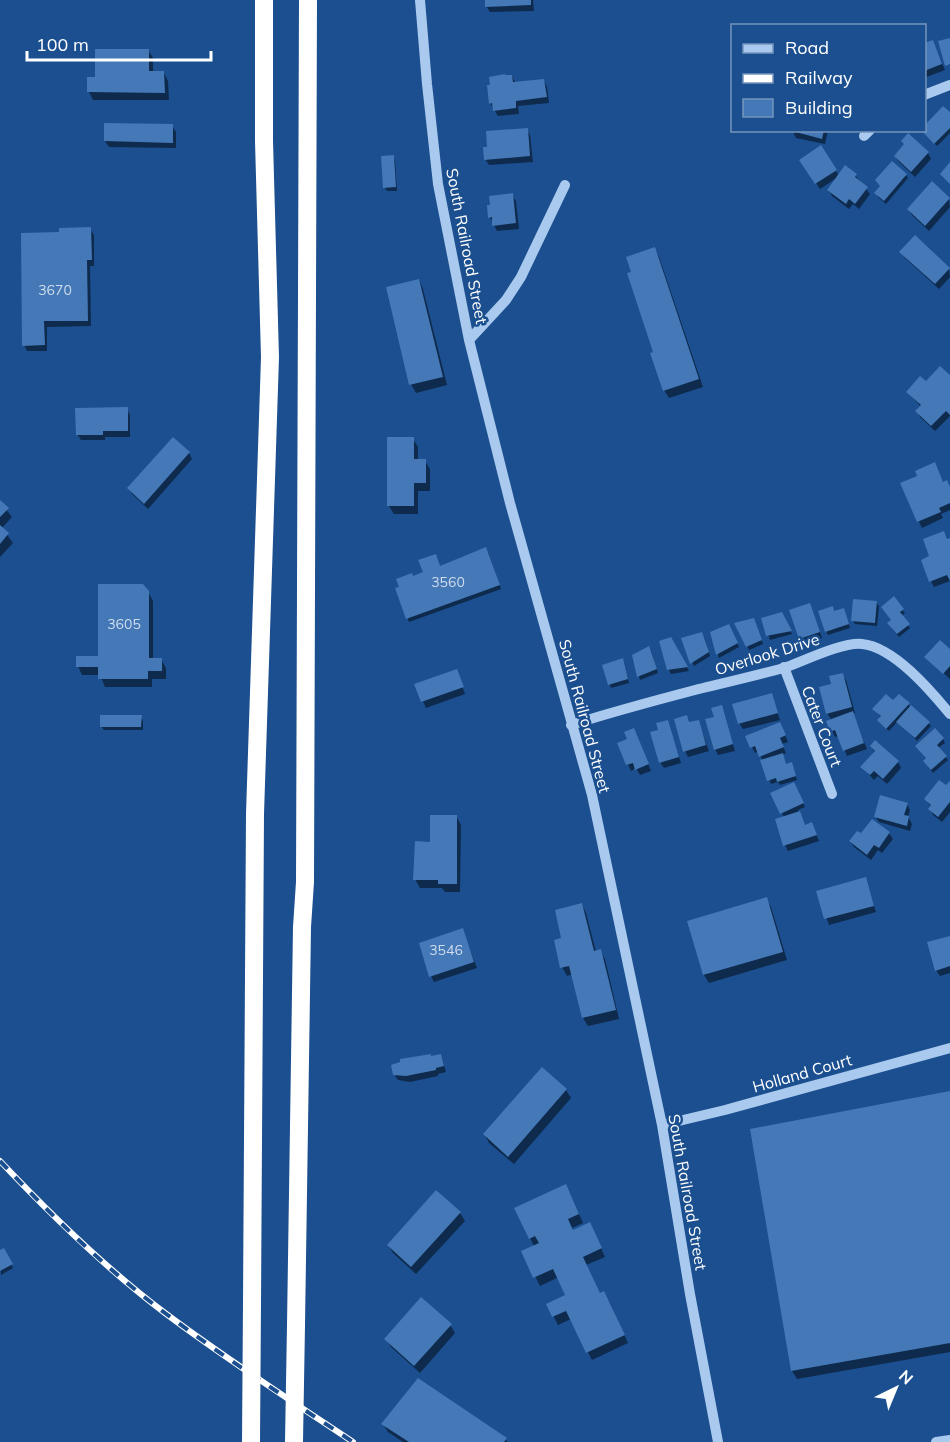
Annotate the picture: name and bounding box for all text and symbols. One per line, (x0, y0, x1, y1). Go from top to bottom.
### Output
scale bar (27, 24, 212, 62)
legend (731, 24, 926, 132)
text: 100 m (36, 33, 89, 56)
text: Road (785, 36, 829, 59)
text: Railway (785, 66, 853, 89)
text: Building (785, 96, 853, 119)
street label: South Railroad Street (442, 166, 492, 326)
house number: 3670 (38, 281, 72, 299)
house number: 3560 (431, 573, 465, 591)
house number: 3605 (107, 615, 141, 633)
street label: Overlook Drive (712, 629, 822, 679)
street label: South Railroad Street (555, 637, 615, 795)
street label: Cater Court (797, 683, 847, 770)
house number: 3546 (429, 941, 463, 959)
street label: Holland Court (750, 1049, 854, 1097)
street label: South Railroad Street (664, 1112, 712, 1272)
north arrow (866, 1358, 926, 1418)
text: N (895, 1366, 917, 1388)

